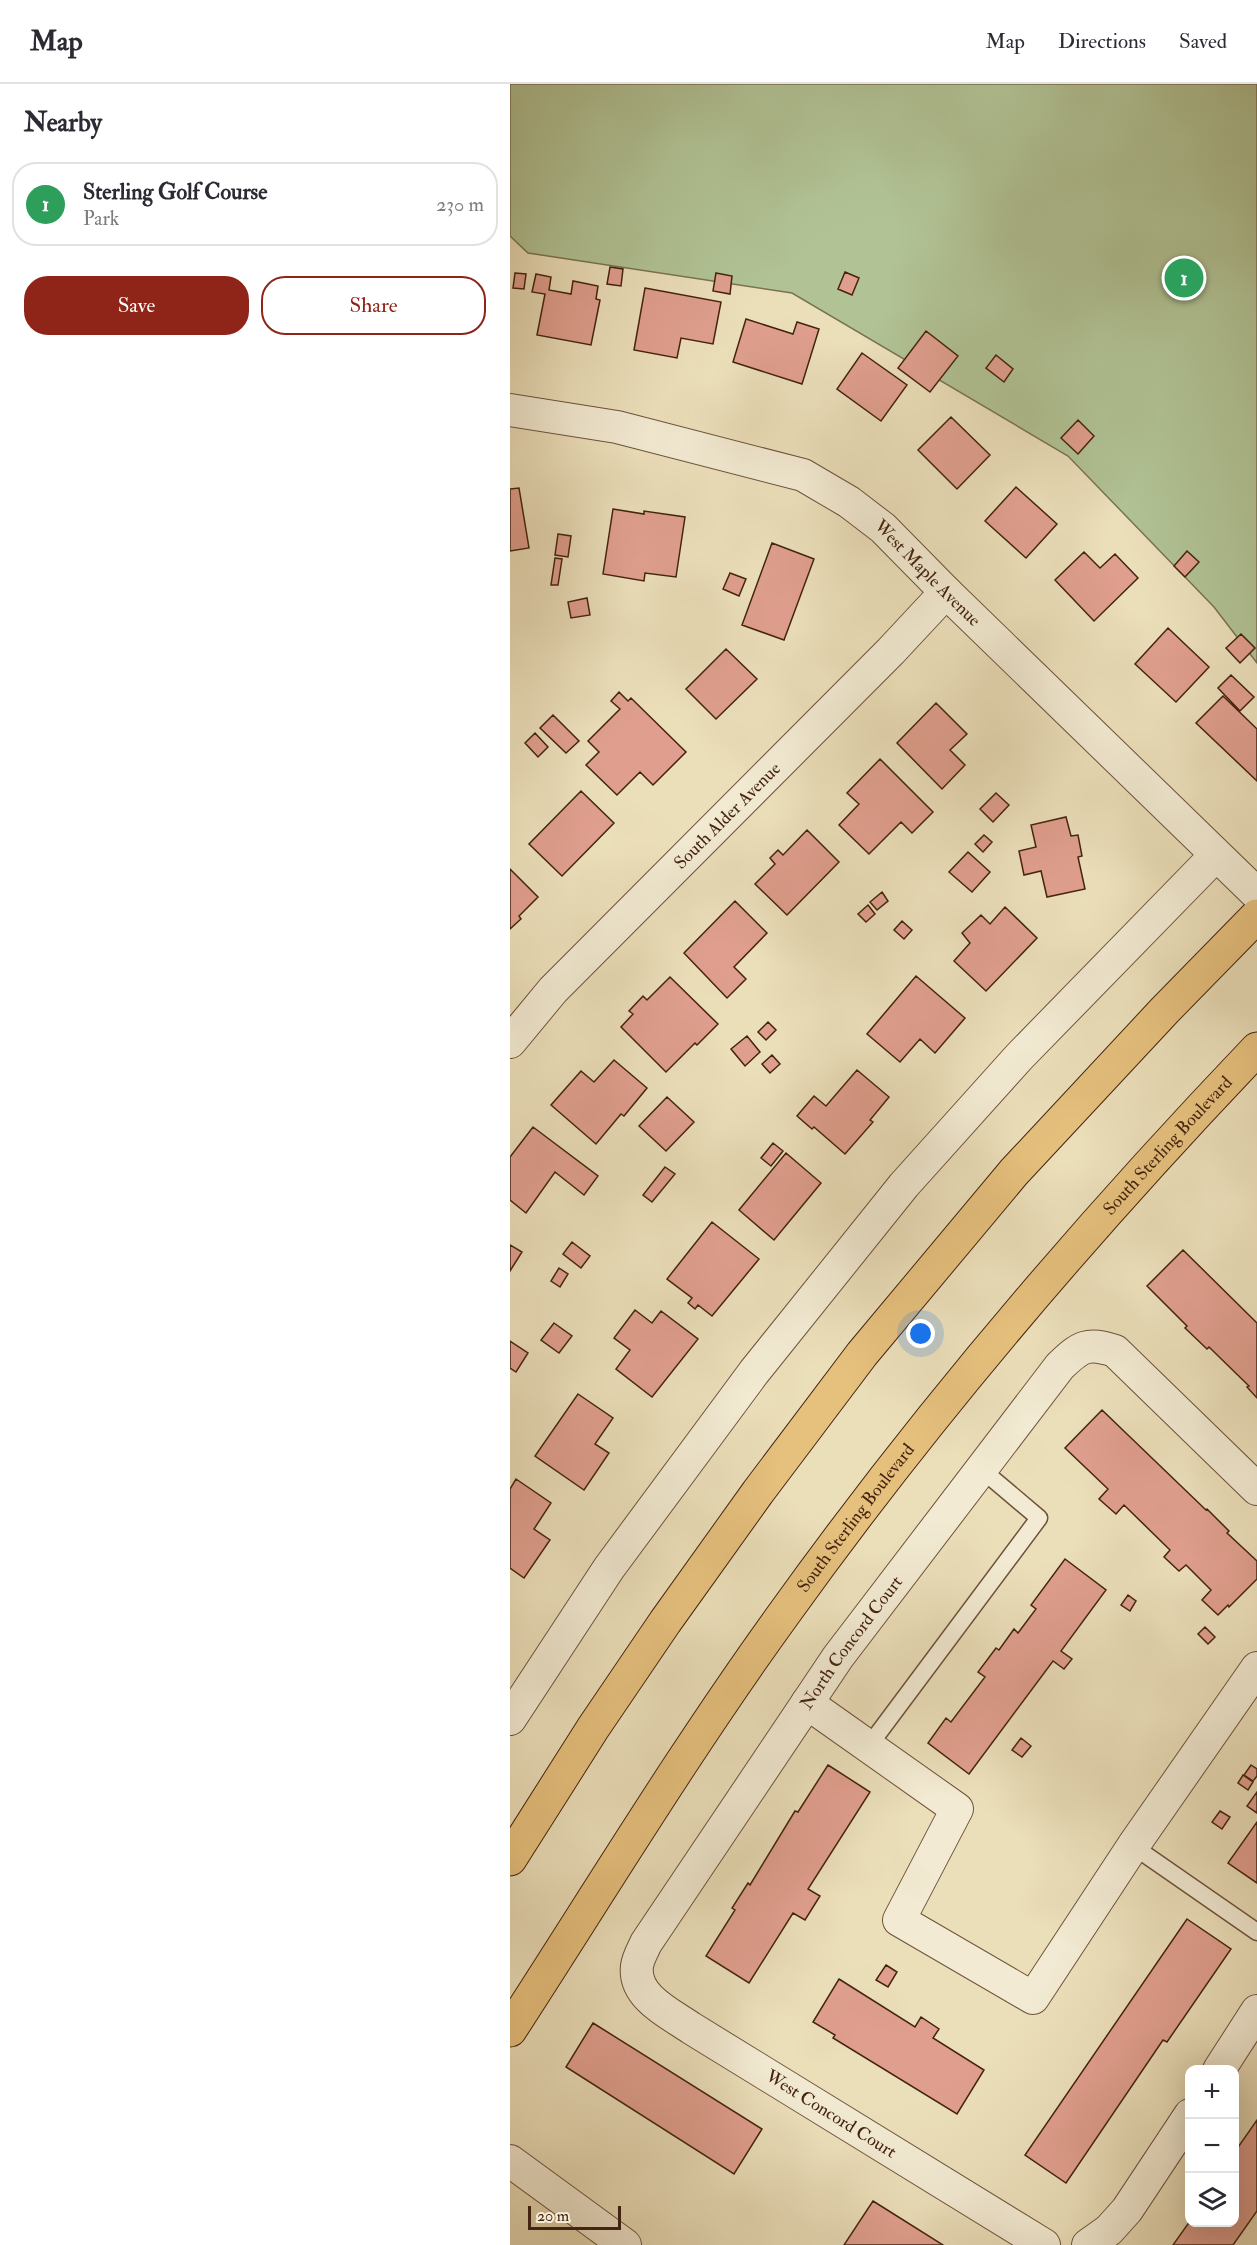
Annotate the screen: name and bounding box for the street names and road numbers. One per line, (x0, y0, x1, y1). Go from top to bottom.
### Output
street label: West Maple Avenue (869, 514, 986, 632)
street label: South Alder Avenue (669, 757, 786, 874)
street label: South Sterling Boulevard (1098, 1071, 1237, 1220)
street label: South Sterling Boulevard (792, 1439, 919, 1597)
street label: North Concord Court (795, 1571, 908, 1714)
street label: West Concord Court (760, 2064, 901, 2164)

